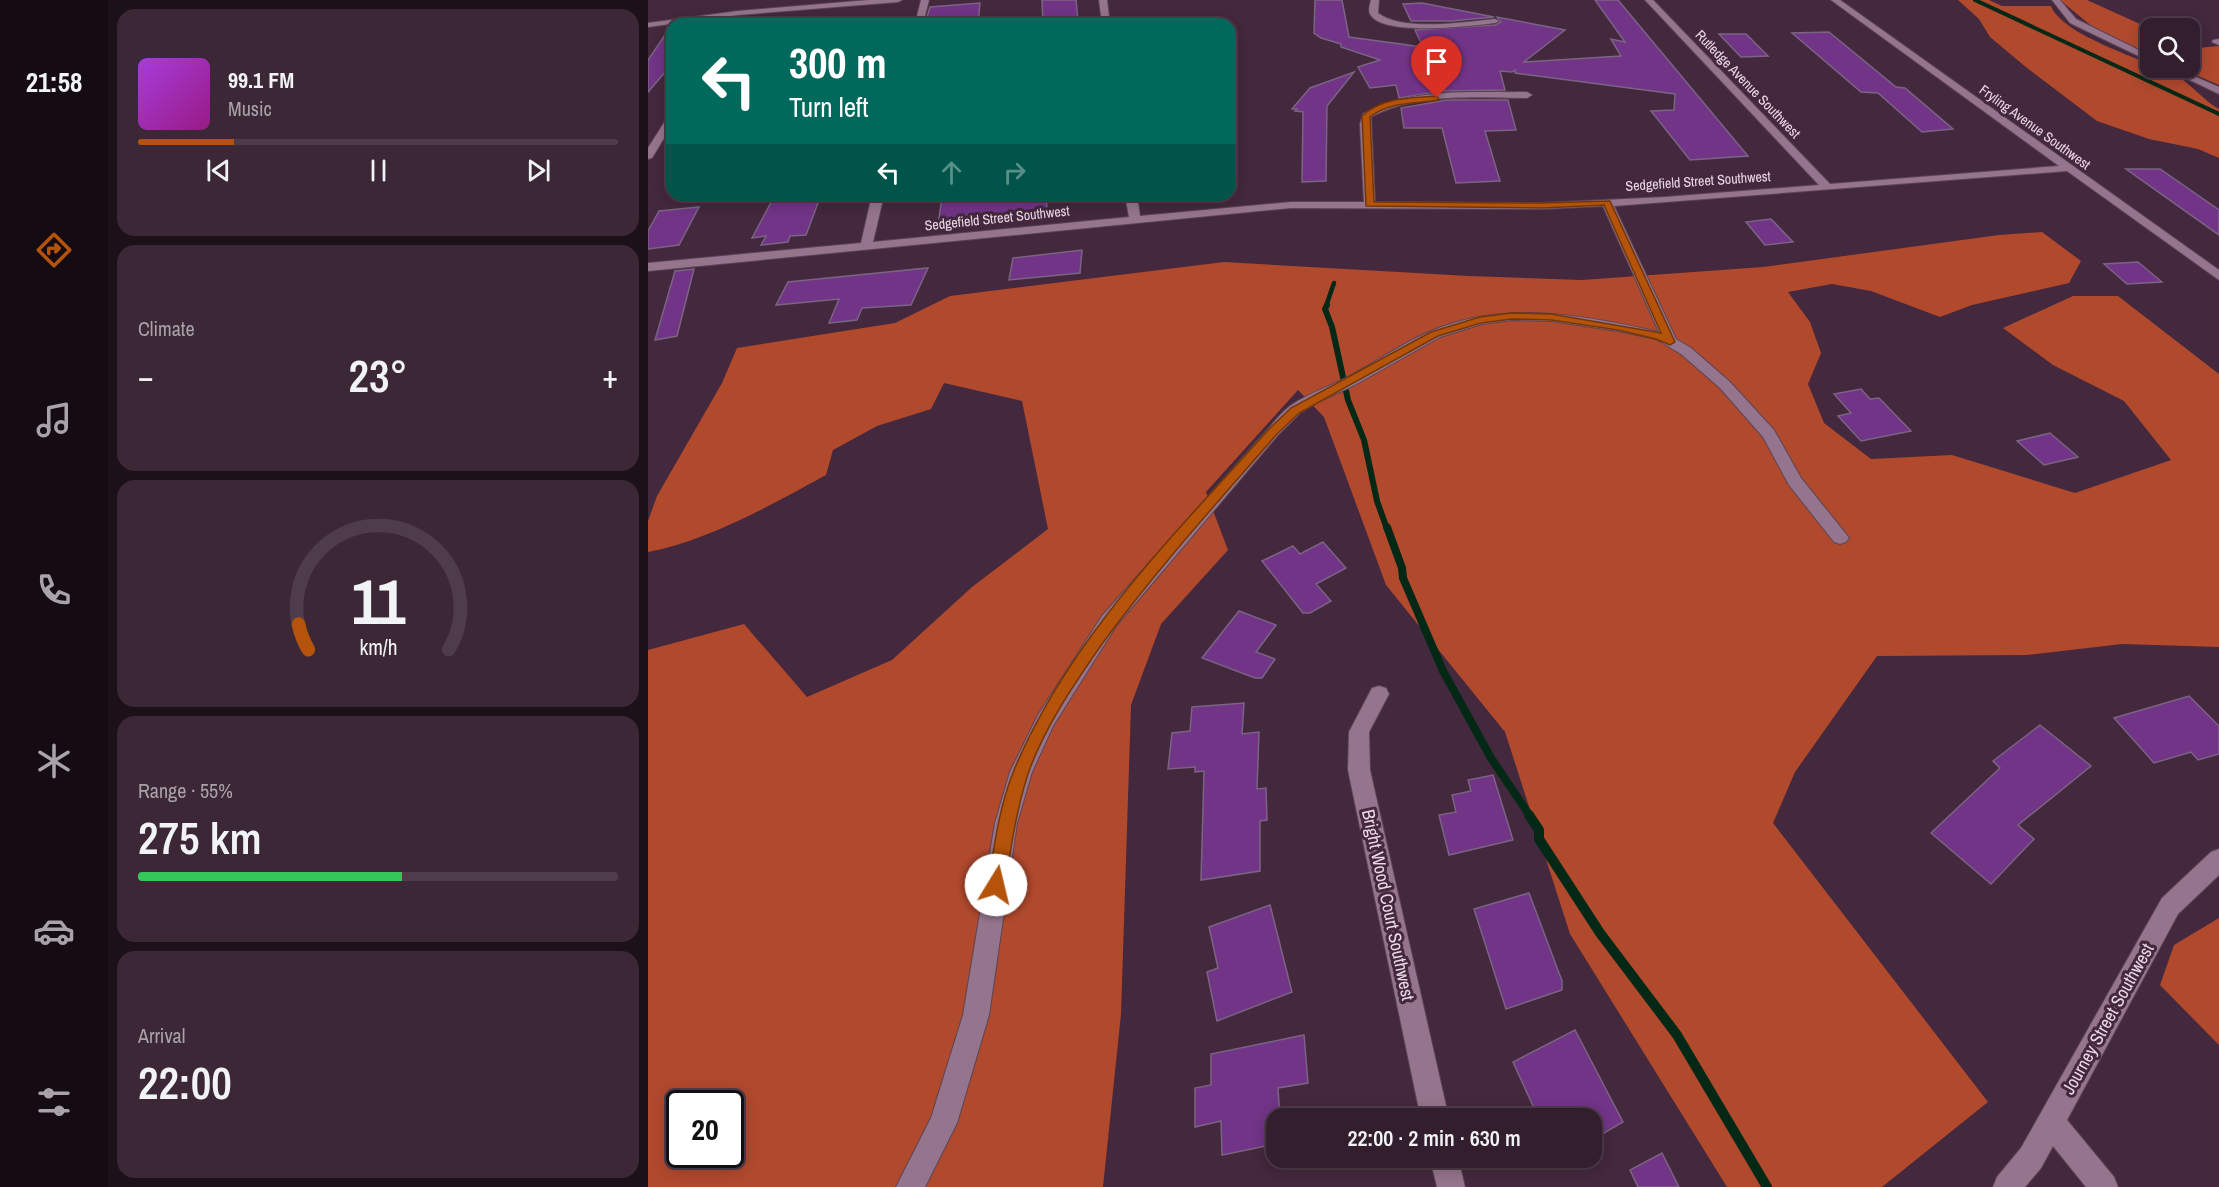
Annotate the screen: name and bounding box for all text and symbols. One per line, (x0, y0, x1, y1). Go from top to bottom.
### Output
map controls (2140, 18, 2200, 78)
button: search (2140, 18, 2200, 78)
street label: Rutledge Avenue Southwest (1691, 26, 1805, 142)
text: 300 m (789, 35, 887, 91)
pin (1411, 36, 1462, 98)
icon: left (690, 42, 768, 120)
icon: arrive (1420, 45, 1453, 78)
text: 21:58 (26, 64, 82, 100)
text: 99.1 FM (228, 65, 294, 95)
street label: Fryling Avenue Southwest (1976, 81, 2094, 173)
text: Turn left (789, 89, 868, 125)
text: Music (228, 95, 272, 122)
icon: previous (202, 154, 235, 187)
icon: pause (362, 154, 395, 187)
icon: next (522, 154, 555, 187)
icon: left (872, 156, 905, 189)
icon: ahead (935, 156, 968, 189)
icon: right (998, 156, 1031, 189)
street label: Sedgefield Street Southwest (1625, 167, 1771, 195)
street label: Sedgefield Street Southwest (924, 201, 1070, 235)
icon: directions (33, 229, 75, 271)
text: Climate (138, 315, 195, 342)
text: 23° (348, 345, 408, 406)
text: − (138, 354, 154, 398)
text: + (602, 354, 618, 398)
icon: music (33, 399, 75, 441)
text: 11 (351, 560, 406, 644)
icon: phone (33, 569, 75, 611)
text: km/h (359, 634, 397, 663)
icon: climate (33, 740, 75, 782)
text: Range · 55% (138, 777, 233, 804)
text: 275 km (138, 807, 262, 868)
street label: Bright Wood Court Southwest (1356, 807, 1421, 1003)
position arrow (964, 853, 1028, 917)
icon: car (33, 910, 75, 952)
street label: Journey Street Southwest (2056, 939, 2159, 1099)
text: Arrival (138, 1022, 185, 1049)
text: 22:00 (138, 1052, 232, 1113)
icon: filters (33, 1081, 75, 1123)
speed limit sign: 20 (666, 1090, 744, 1168)
text: 22:00 · 2 min · 630 m (1347, 1123, 1521, 1153)

